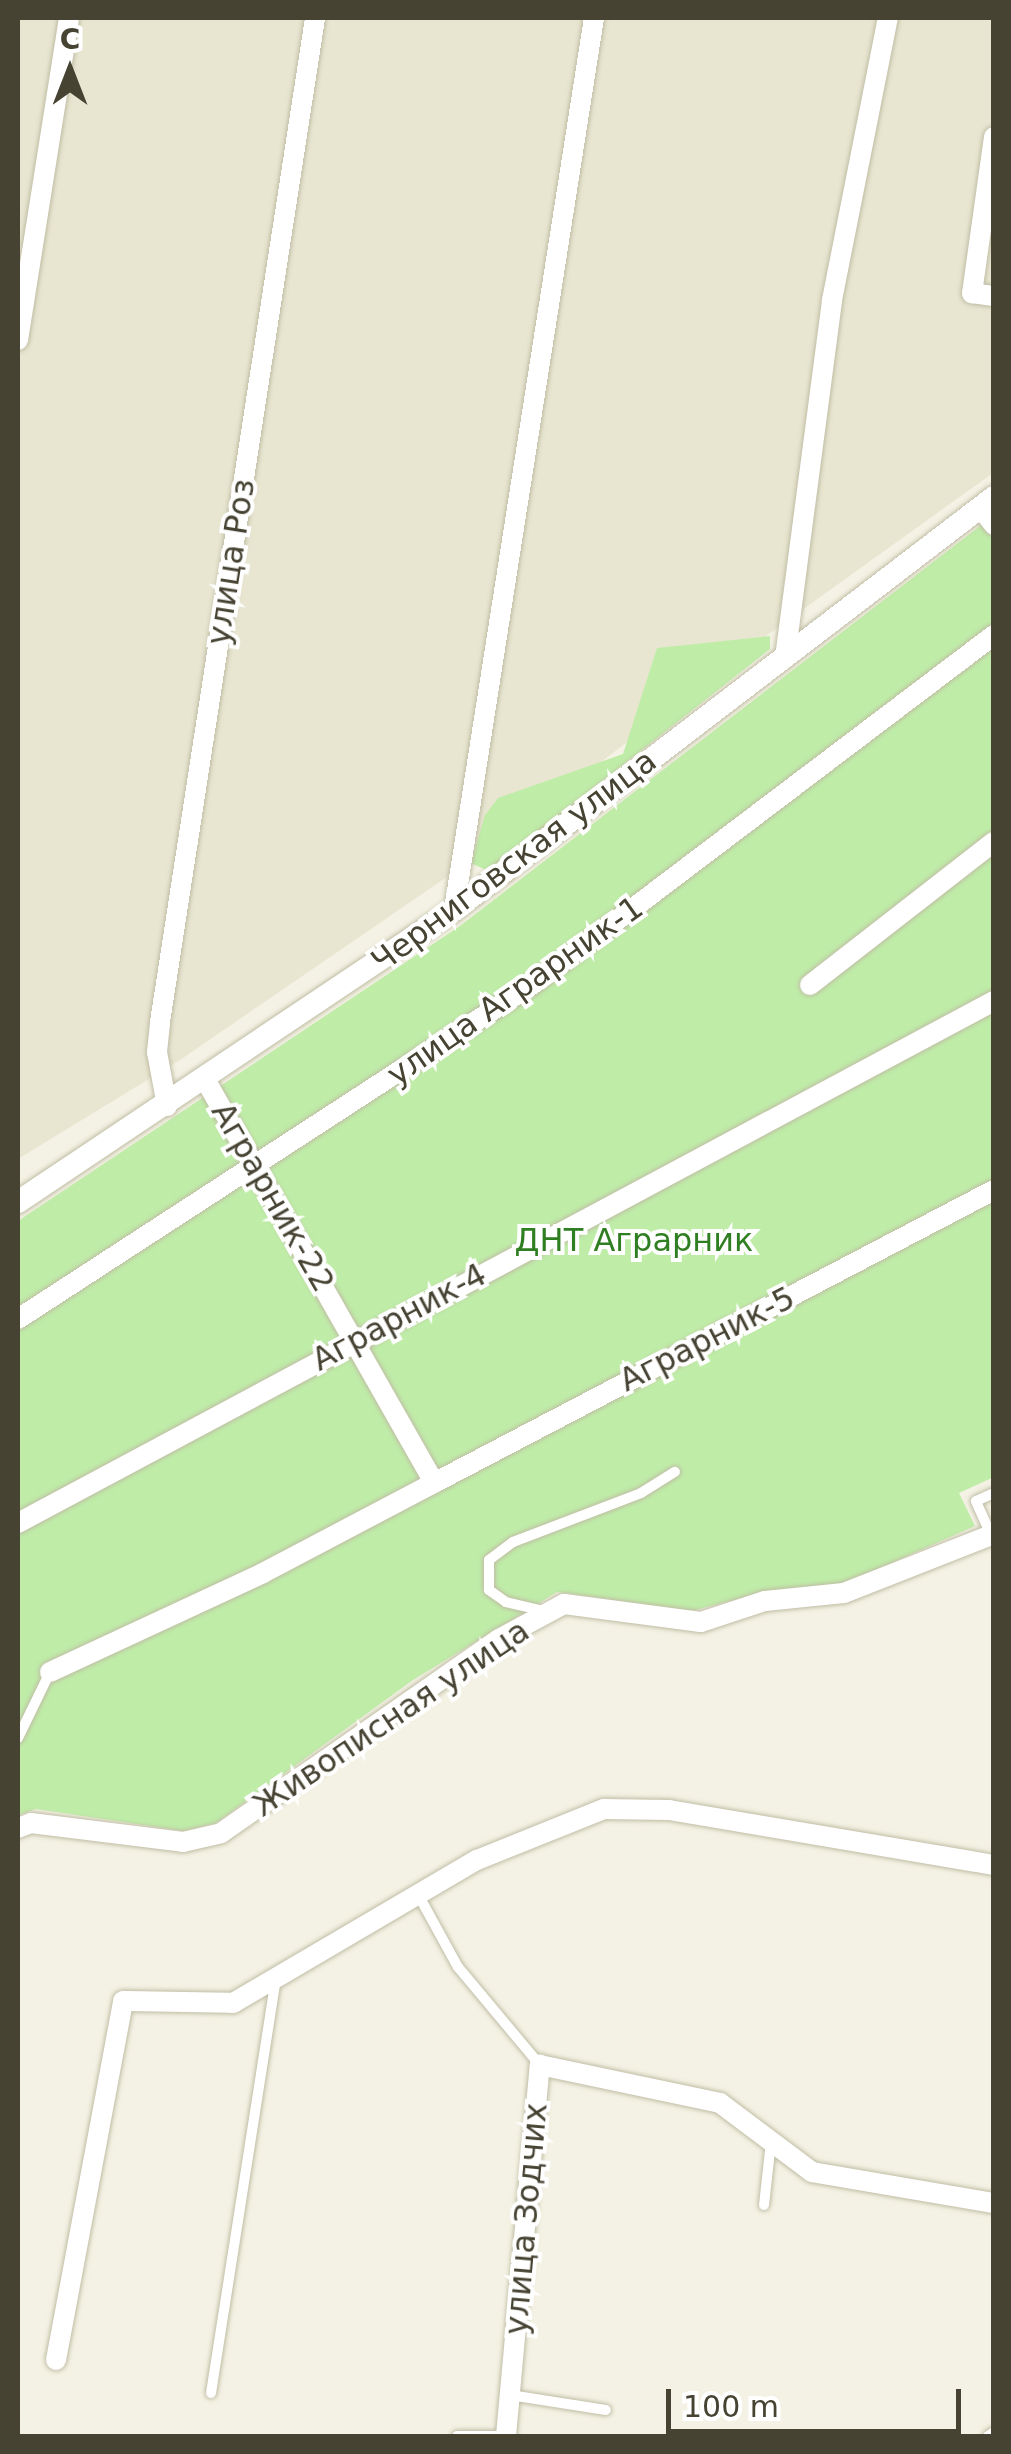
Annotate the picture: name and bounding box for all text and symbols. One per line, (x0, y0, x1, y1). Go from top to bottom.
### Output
north arrow (20, 20, 120, 120)
text: С (60, 23, 80, 56)
street label: улица Роз (199, 476, 263, 648)
street label: Черниговская улица (364, 741, 664, 981)
street label: улица Аграрник-1 (380, 888, 650, 1094)
street label: Аграрник-22 (203, 1095, 343, 1299)
park label: ДНТ Аграрник (515, 1221, 753, 1259)
street label: Аграрник-4 (305, 1255, 493, 1379)
street label: Аграрник-5 (613, 1278, 801, 1400)
street label: Живописная улица (246, 1611, 536, 1825)
street label: улица Зодчих (497, 2101, 555, 2337)
scale bar (671, 2369, 966, 2431)
text: 100 m (683, 2389, 779, 2424)

